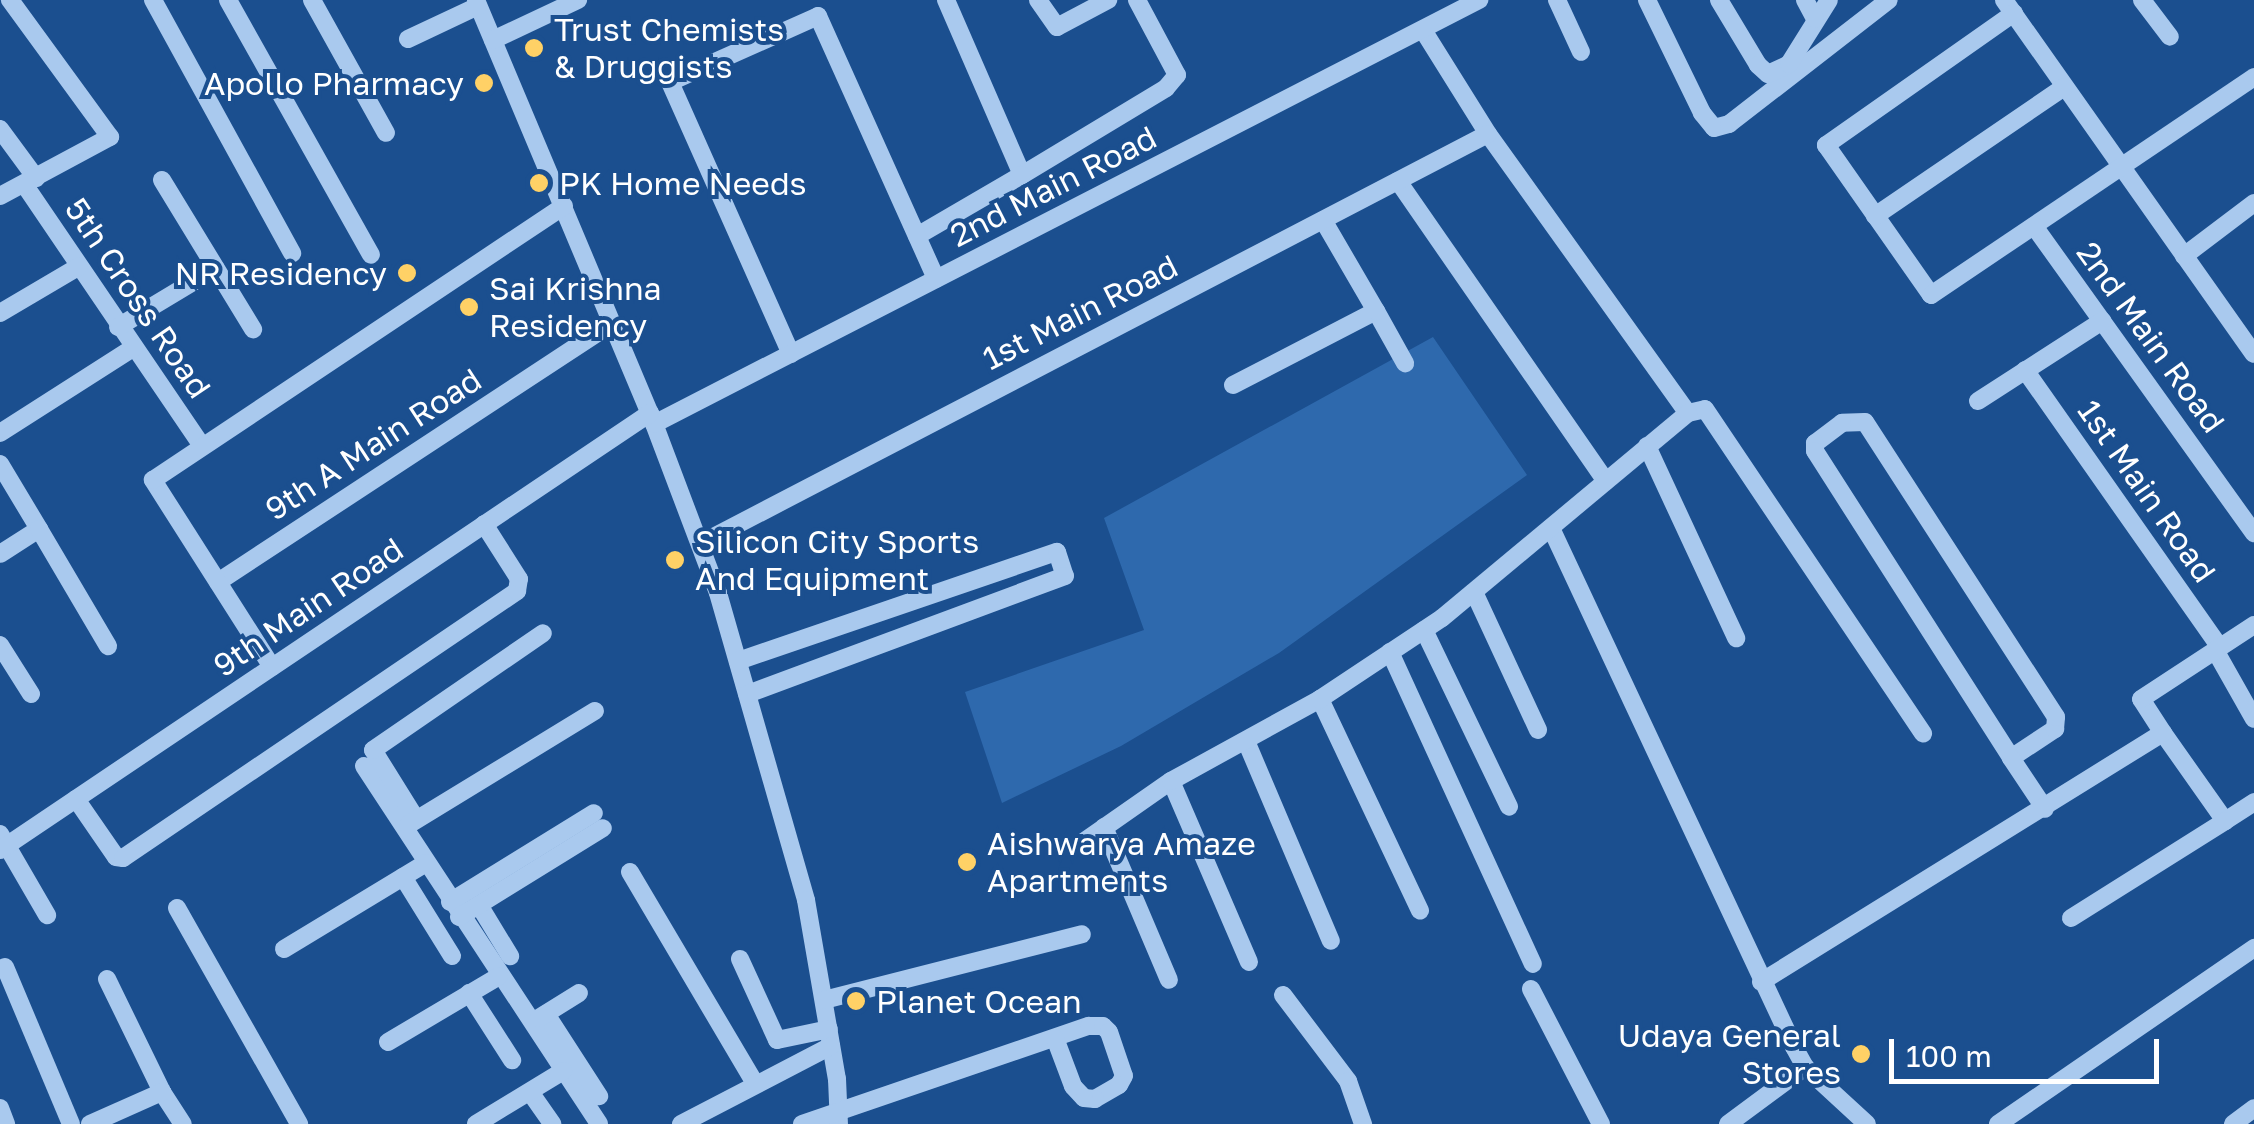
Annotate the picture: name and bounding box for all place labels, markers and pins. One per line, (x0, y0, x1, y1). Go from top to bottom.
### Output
place label: Trust Chemists & Druggists (554, 11, 784, 86)
marker: Trust Chemists & Druggists (523, 37, 545, 59)
place label: Apollo Pharmacy (204, 64, 464, 102)
marker: Apollo Pharmacy (473, 72, 495, 94)
place label: PK Home Needs (559, 164, 807, 202)
marker: PK Home Needs (528, 172, 550, 194)
place label: NR Residency (175, 254, 387, 292)
marker: NR Residency (396, 262, 418, 284)
place label: Sai Krishna Residency (489, 270, 662, 345)
marker: Sai Krishna Residency (458, 296, 480, 318)
place label: Silicon City Sports And Equipment (695, 523, 979, 598)
marker: Silicon City Sports And Equipment (664, 549, 686, 571)
place label: Aishwarya Amaze Apartments (987, 825, 1256, 900)
marker: Aishwarya Amaze Apartments (956, 851, 978, 873)
place label: Planet Ocean (876, 982, 1082, 1020)
marker: Planet Ocean (845, 990, 867, 1012)
place label: Udaya General Stores (1618, 1017, 1841, 1092)
marker: Udaya General Stores (1850, 1043, 1872, 1065)

